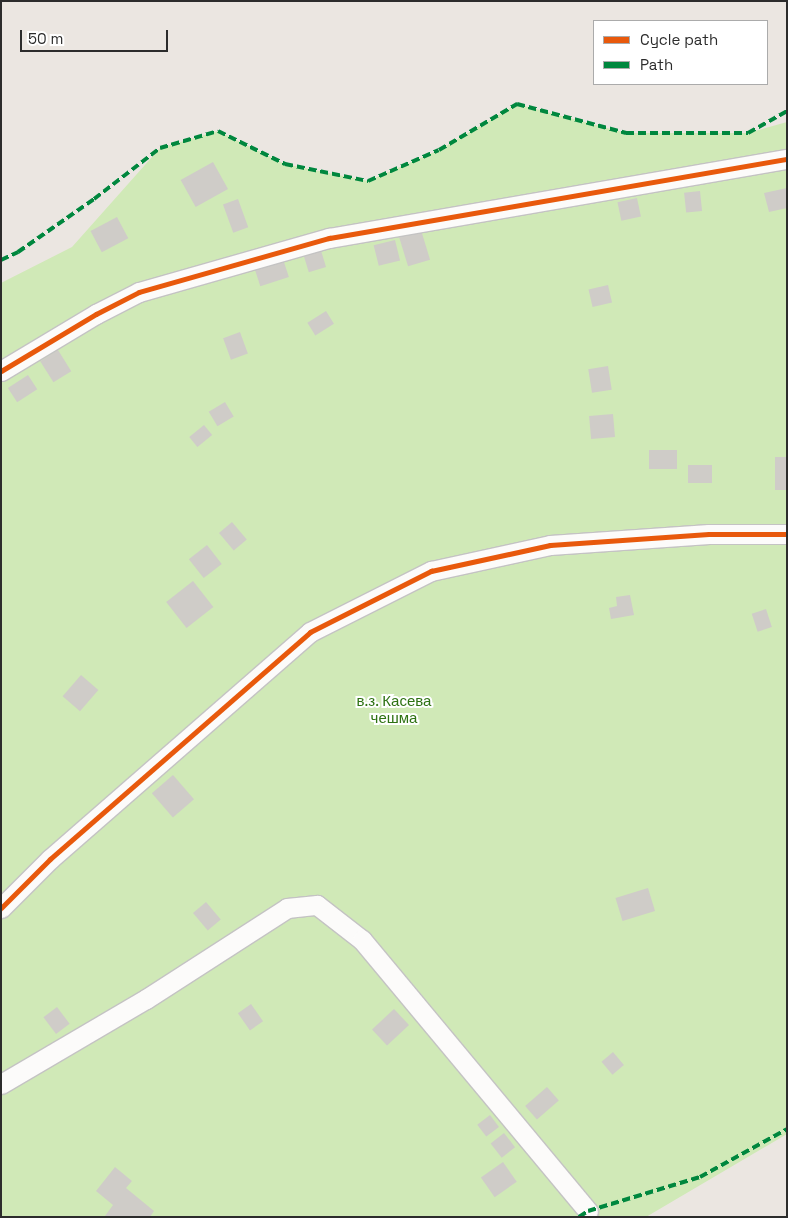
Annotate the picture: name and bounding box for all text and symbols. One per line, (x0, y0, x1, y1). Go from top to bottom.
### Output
scale bar (22, 20, 170, 52)
legend (593, 20, 768, 85)
text: 50 m (28, 29, 63, 48)
text: Cycle path (640, 30, 718, 49)
text: Path (640, 55, 673, 74)
park label: в.з. Касева чешма (356, 691, 432, 726)

